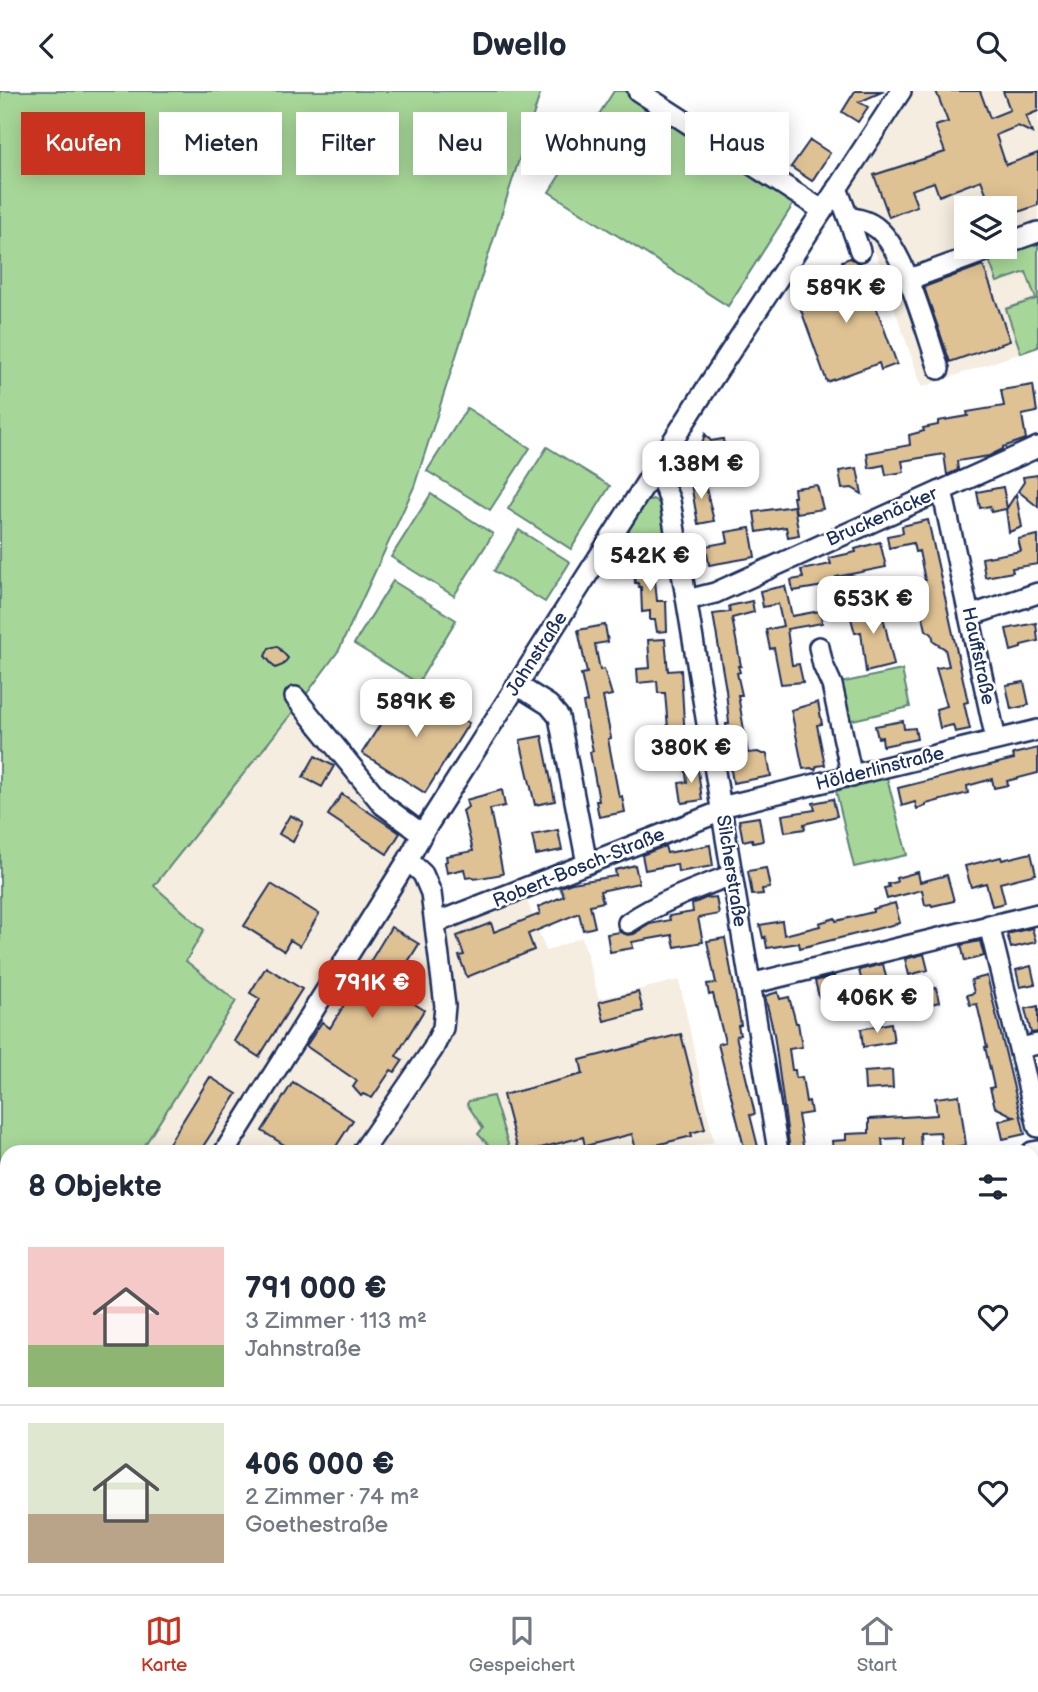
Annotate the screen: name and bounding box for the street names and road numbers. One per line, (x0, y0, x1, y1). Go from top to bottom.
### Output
street label: Bruckenäcker (823, 482, 942, 552)
street label: Hauffstraße (956, 605, 1000, 707)
street label: Jahnstraße (501, 608, 573, 700)
street label: Hölderlinstraße (813, 742, 947, 796)
street label: Silcherstraße (711, 813, 751, 929)
street label: Robert-Bosch-Straße (490, 823, 668, 913)

